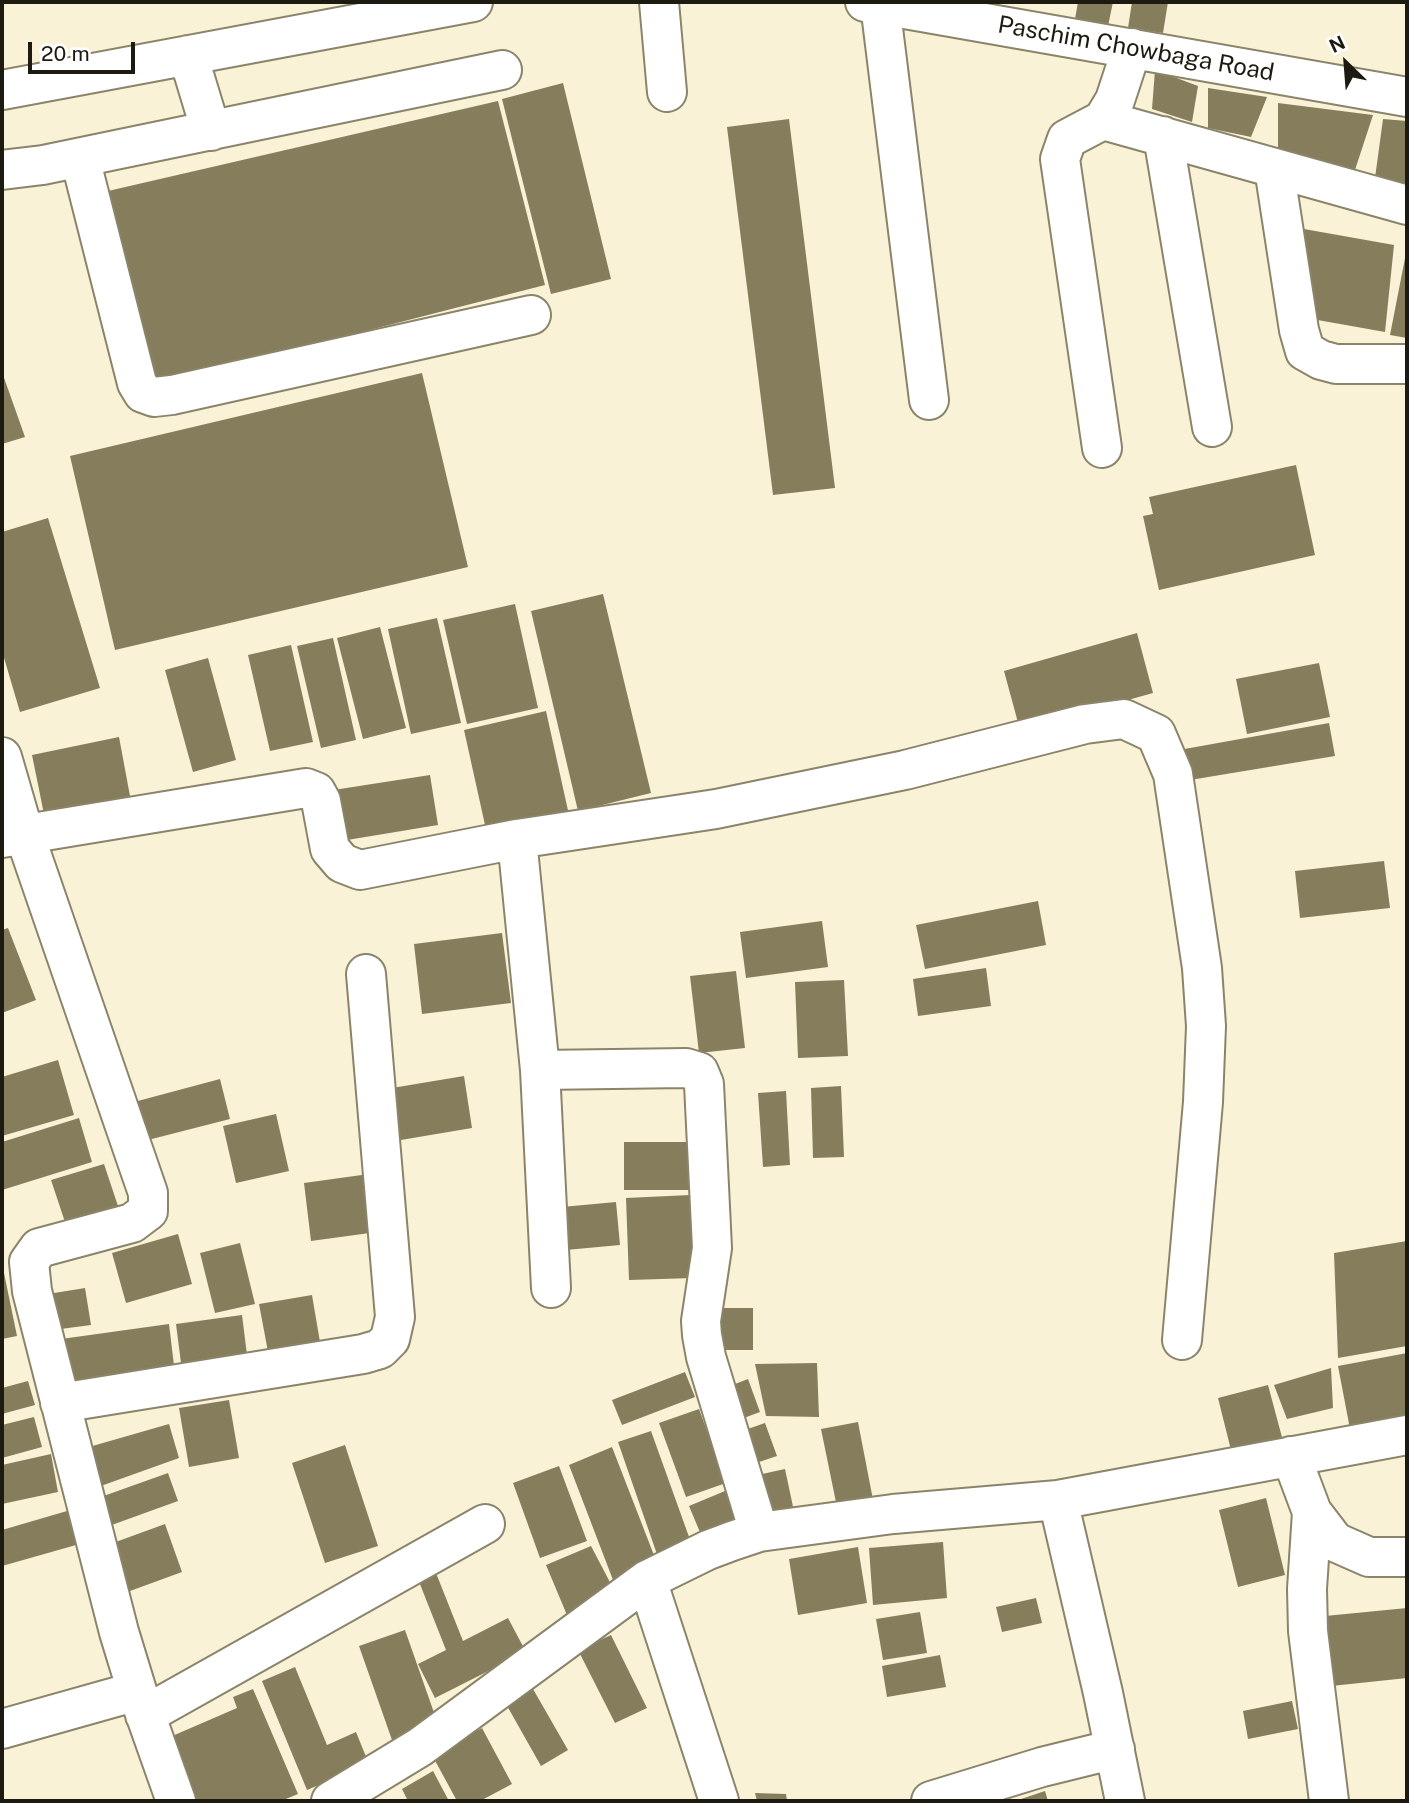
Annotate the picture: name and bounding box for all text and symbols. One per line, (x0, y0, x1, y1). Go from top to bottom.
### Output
street label: Paschim Chowbaga Road (996, 10, 1276, 88)
scale bar (32, 28, 138, 72)
north arrow (1311, 28, 1381, 98)
text: N (1326, 31, 1349, 57)
text: 20 m (41, 41, 90, 66)

